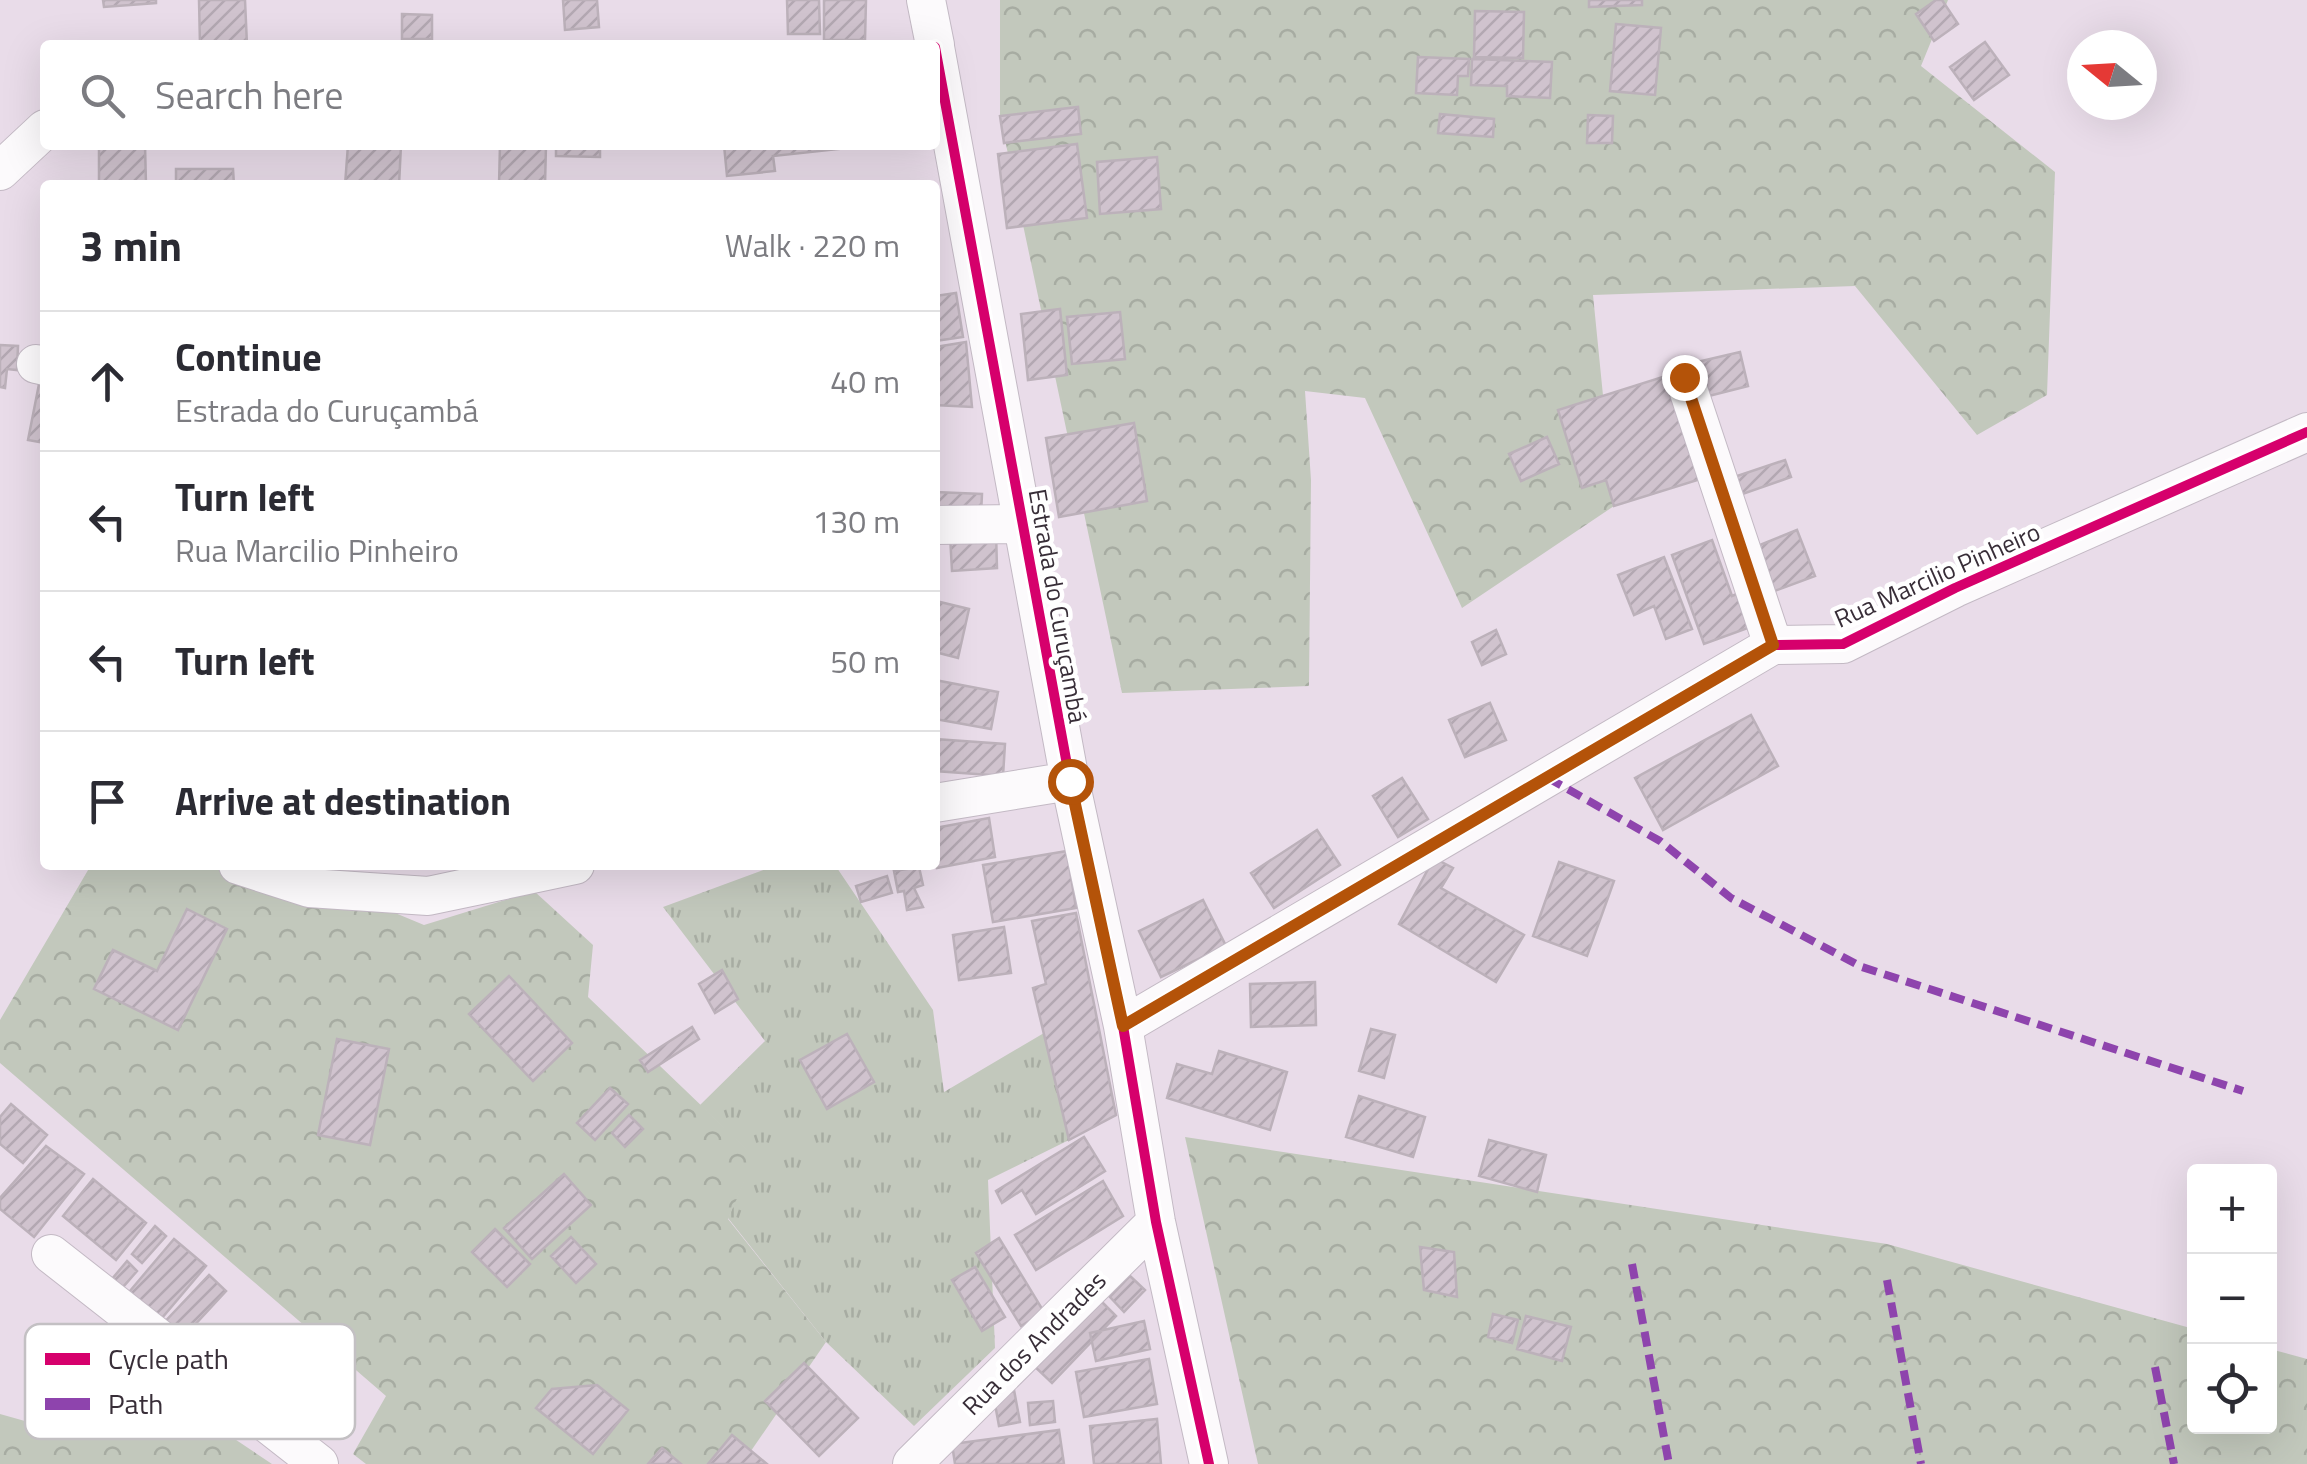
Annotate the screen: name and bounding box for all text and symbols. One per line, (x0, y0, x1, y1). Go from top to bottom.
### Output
north arrow (2067, 30, 2157, 120)
search box (40, 40, 940, 150)
text: Search here (155, 66, 343, 124)
icon: search (75, 68, 130, 123)
text: 3 min (80, 213, 182, 277)
text: Walk · 220 m (725, 221, 900, 269)
text: Continue (175, 328, 322, 386)
icon: ahead (80, 354, 135, 409)
route end (1662, 355, 1708, 401)
text: 40 m (830, 357, 900, 405)
text: Estrada do Curuçambá (175, 386, 479, 434)
text: Turn left (175, 468, 315, 526)
street label: Estrada do Curuçambá (1019, 486, 1097, 727)
icon: left (80, 494, 135, 549)
text: 130 m (812, 497, 900, 545)
street label: Rua Marcilio Pinheiro (1828, 513, 2046, 637)
text: Rua Marcilio Pinheiro (175, 526, 459, 574)
text: Turn left (175, 632, 315, 690)
icon: left (80, 634, 135, 689)
text: 50 m (830, 637, 900, 685)
route start (1048, 759, 1094, 805)
text: Arrive at destination (175, 772, 511, 830)
icon: arrive (80, 774, 135, 829)
map controls (2187, 1164, 2277, 1434)
button: + (2187, 1164, 2277, 1254)
button: − (2187, 1254, 2277, 1344)
street label: Rua dos Andrades (953, 1262, 1115, 1424)
legend (25, 1324, 355, 1439)
text: Cycle path (108, 1337, 229, 1380)
button: locate (2187, 1344, 2277, 1434)
text: Path (108, 1382, 163, 1425)

